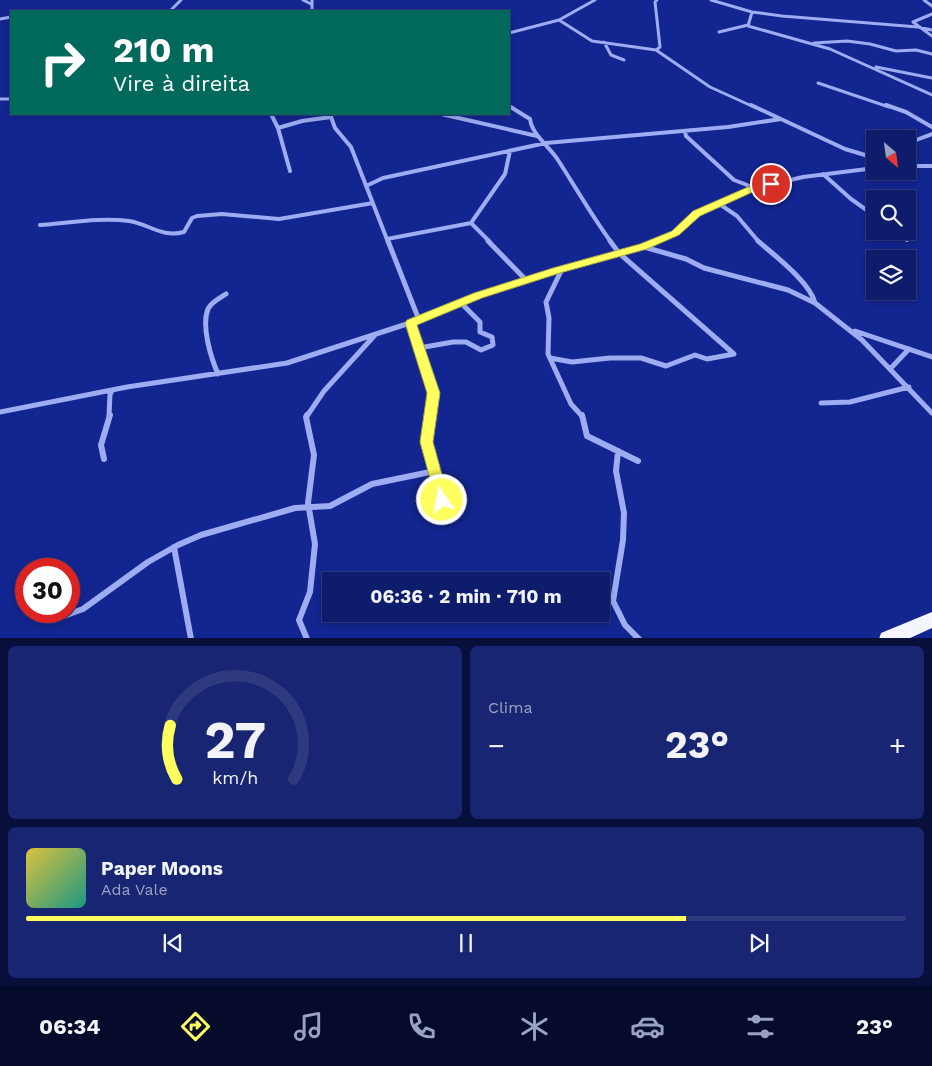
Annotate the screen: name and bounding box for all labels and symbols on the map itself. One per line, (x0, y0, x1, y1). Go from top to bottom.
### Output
north arrow (866, 130, 916, 180)
pin (750, 163, 792, 205)
position arrow (415, 473, 467, 525)
speed limit sign: 30 (15, 558, 80, 623)

